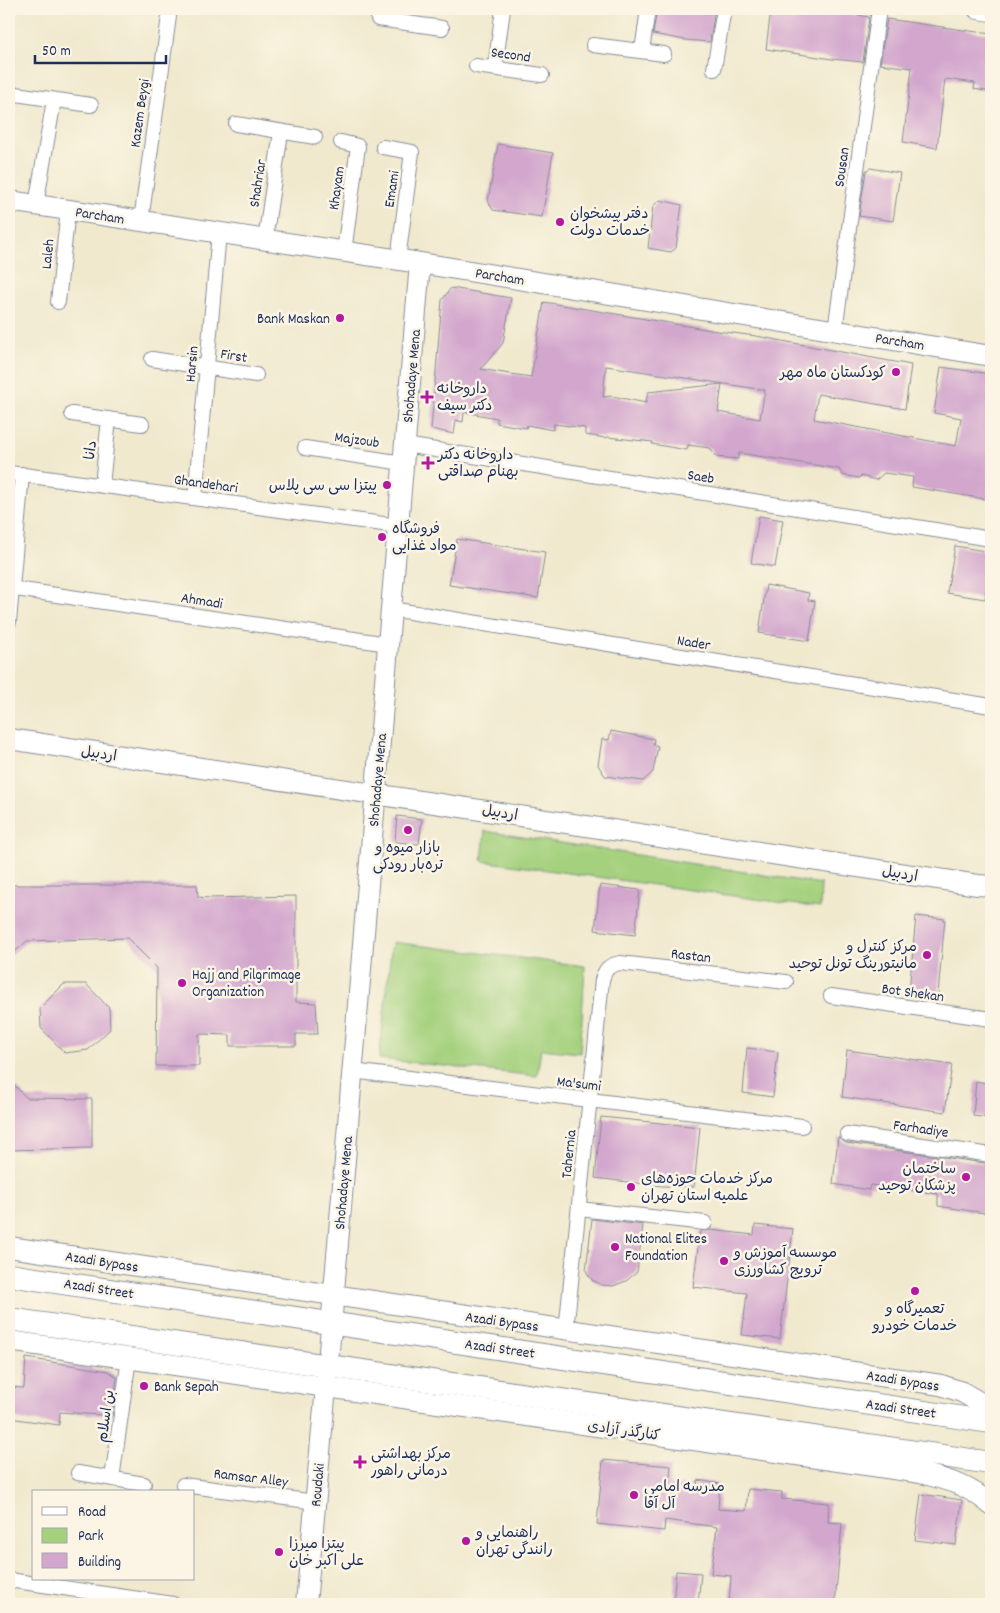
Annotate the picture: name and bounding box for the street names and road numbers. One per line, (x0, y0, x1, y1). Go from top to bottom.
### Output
street label: Second (489, 42, 532, 70)
street label: Kazem Beygi (125, 77, 157, 149)
street label: Sousan (829, 146, 857, 189)
street label: Shahriar (244, 157, 274, 209)
street label: Khayam (324, 165, 352, 212)
street label: Emami (379, 169, 406, 209)
street label: Parcham (73, 202, 126, 232)
street label: Laleh (36, 238, 62, 270)
street label: Parcham (473, 263, 526, 293)
street label: Shohadaye Mena (398, 328, 428, 424)
street label: Parcham (873, 328, 926, 358)
street label: First (219, 344, 249, 370)
street label: Harsin (180, 345, 206, 383)
street label: Majzoub (333, 427, 381, 455)
street label: دانا (80, 439, 104, 461)
street label: Saeb (686, 465, 716, 491)
street label: Ghandehari (172, 470, 239, 500)
street label: Ahmadi (179, 588, 224, 616)
street label: Nader (675, 630, 712, 658)
street label: Shohadaye Mena (364, 732, 394, 828)
street label: اردبیل (79, 742, 118, 768)
street label: اردبیل (480, 800, 519, 828)
street label: اردبیل (880, 861, 919, 889)
street label: Rastan (669, 944, 712, 970)
street label: Bot Shekan (880, 979, 945, 1009)
street label: Ma'sumi (555, 1071, 602, 1099)
street label: Farhadiye (892, 1115, 950, 1145)
street label: Tahernia (556, 1128, 584, 1180)
street label: Shohadaye Mena (330, 1135, 360, 1231)
street label: Azadi Bypass (63, 1246, 140, 1280)
street label: Azadi Street (62, 1274, 136, 1306)
street label: Azadi Bypass (464, 1307, 540, 1339)
street label: Azadi Street (463, 1334, 537, 1366)
street label: Azadi Bypass (864, 1365, 941, 1399)
street label: بن اسلام (92, 1388, 122, 1444)
street label: Azadi Street (864, 1394, 938, 1426)
street label: کنارگذر آزادی (586, 1416, 662, 1448)
street label: Roudaki (306, 1462, 332, 1508)
street label: Ramsar Alley (212, 1463, 290, 1495)

